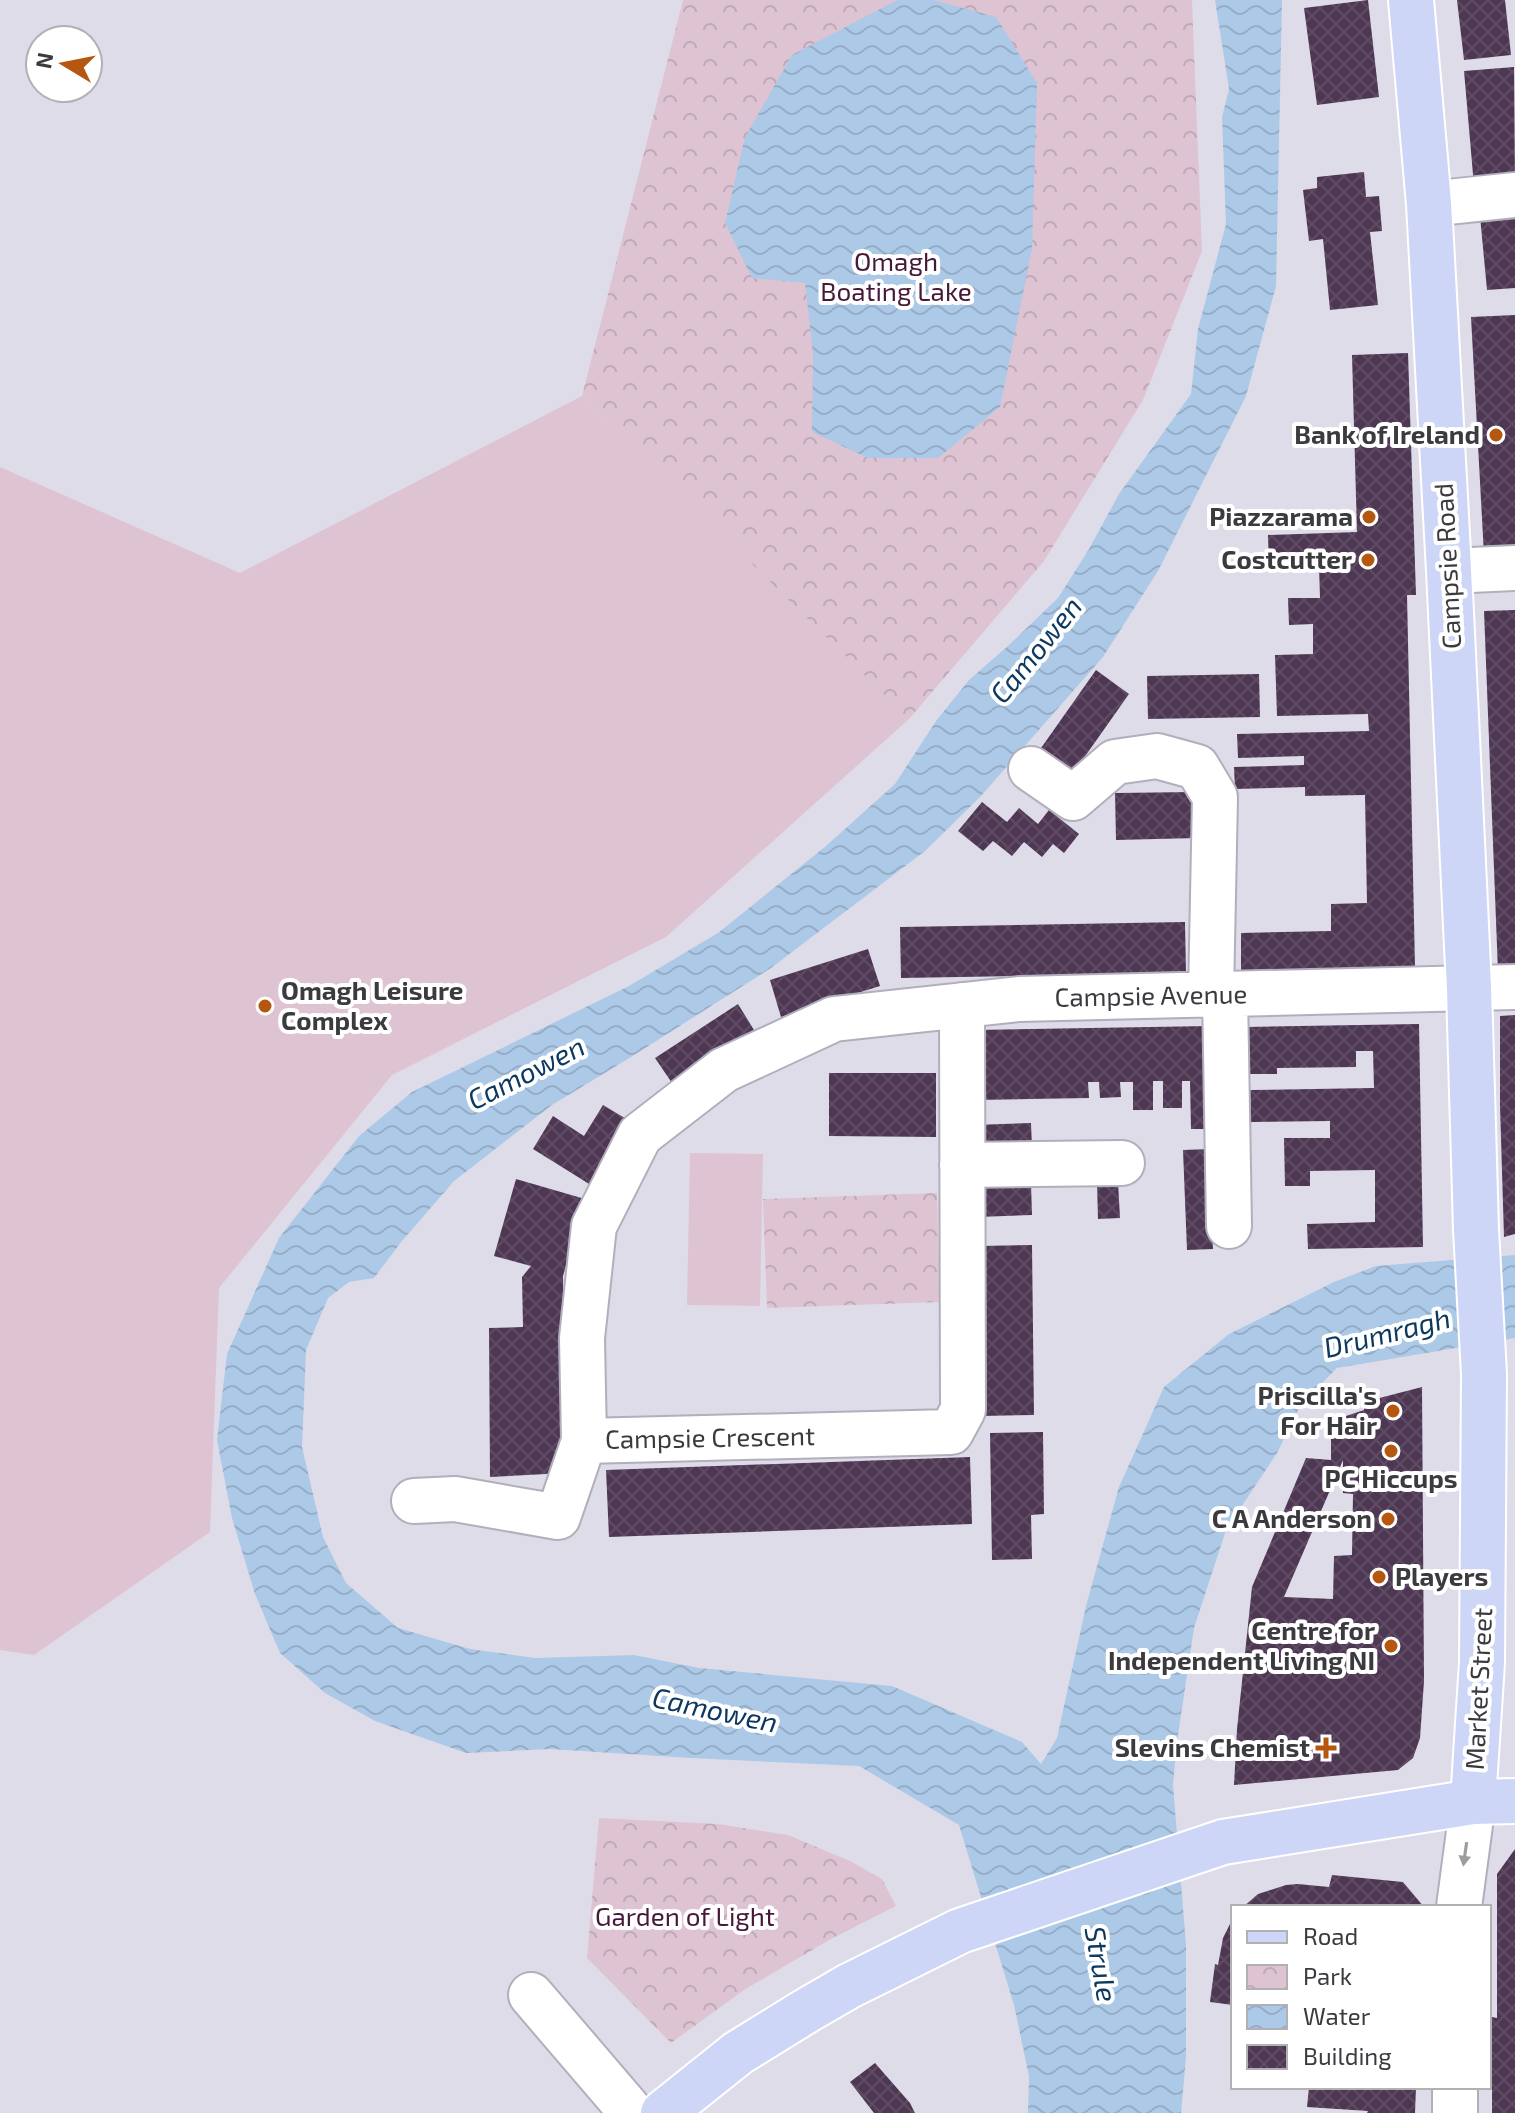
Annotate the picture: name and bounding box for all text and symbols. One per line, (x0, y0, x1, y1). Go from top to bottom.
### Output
north arrow (24, 24, 104, 104)
text: N (29, 50, 58, 70)
park label: Omagh Boating Lake (820, 245, 972, 306)
place label: Bank of Ireland (1294, 418, 1480, 449)
marker: Bank of Ireland (1487, 426, 1505, 444)
street label: Campsie Road (1427, 482, 1466, 650)
place label: Piazzarama (1209, 500, 1353, 531)
marker: Piazzarama (1360, 508, 1378, 526)
place label: Costcutter (1221, 543, 1352, 574)
marker: Costcutter (1359, 551, 1377, 569)
water label: Camowen (982, 589, 1088, 709)
place label: Omagh Leisure Complex (281, 974, 463, 1035)
street label: Campsie Avenue (1054, 977, 1248, 1012)
marker: Omagh Leisure Complex (256, 997, 274, 1015)
water label: Camowen (461, 1028, 590, 1116)
water label: Drumragh (1320, 1300, 1454, 1364)
place label: Priscilla's For Hair (1258, 1379, 1377, 1440)
marker: Priscilla's For Hair (1384, 1402, 1402, 1420)
street label: Campsie Crescent (605, 1419, 815, 1454)
marker: PC Hiccups (1382, 1442, 1400, 1460)
place label: PC Hiccups (1324, 1462, 1458, 1493)
place label: C A Anderson (1212, 1502, 1372, 1533)
marker: C A Anderson (1379, 1510, 1397, 1528)
place label: Players (1395, 1560, 1488, 1592)
marker: Players (1370, 1568, 1388, 1586)
street label: Market Street (1458, 1607, 1497, 1771)
place label: Centre for Independent Living NI (1108, 1614, 1375, 1675)
marker: Centre for Independent Living NI (1382, 1637, 1400, 1655)
water label: Camowen (650, 1679, 781, 1739)
place label: Slevins Chemist (1115, 1731, 1310, 1762)
marker: Slevins Chemist (1317, 1739, 1335, 1757)
one-way arrow (1458, 1842, 1471, 1867)
park label: Garden of Light (595, 1900, 775, 1931)
legend (1231, 1905, 1491, 2089)
text: Road (1303, 1921, 1358, 1950)
water label: Strule (1079, 1923, 1125, 2004)
text: Park (1303, 1961, 1352, 1990)
text: Water (1303, 2001, 1371, 2030)
text: Building (1303, 2041, 1392, 2070)

